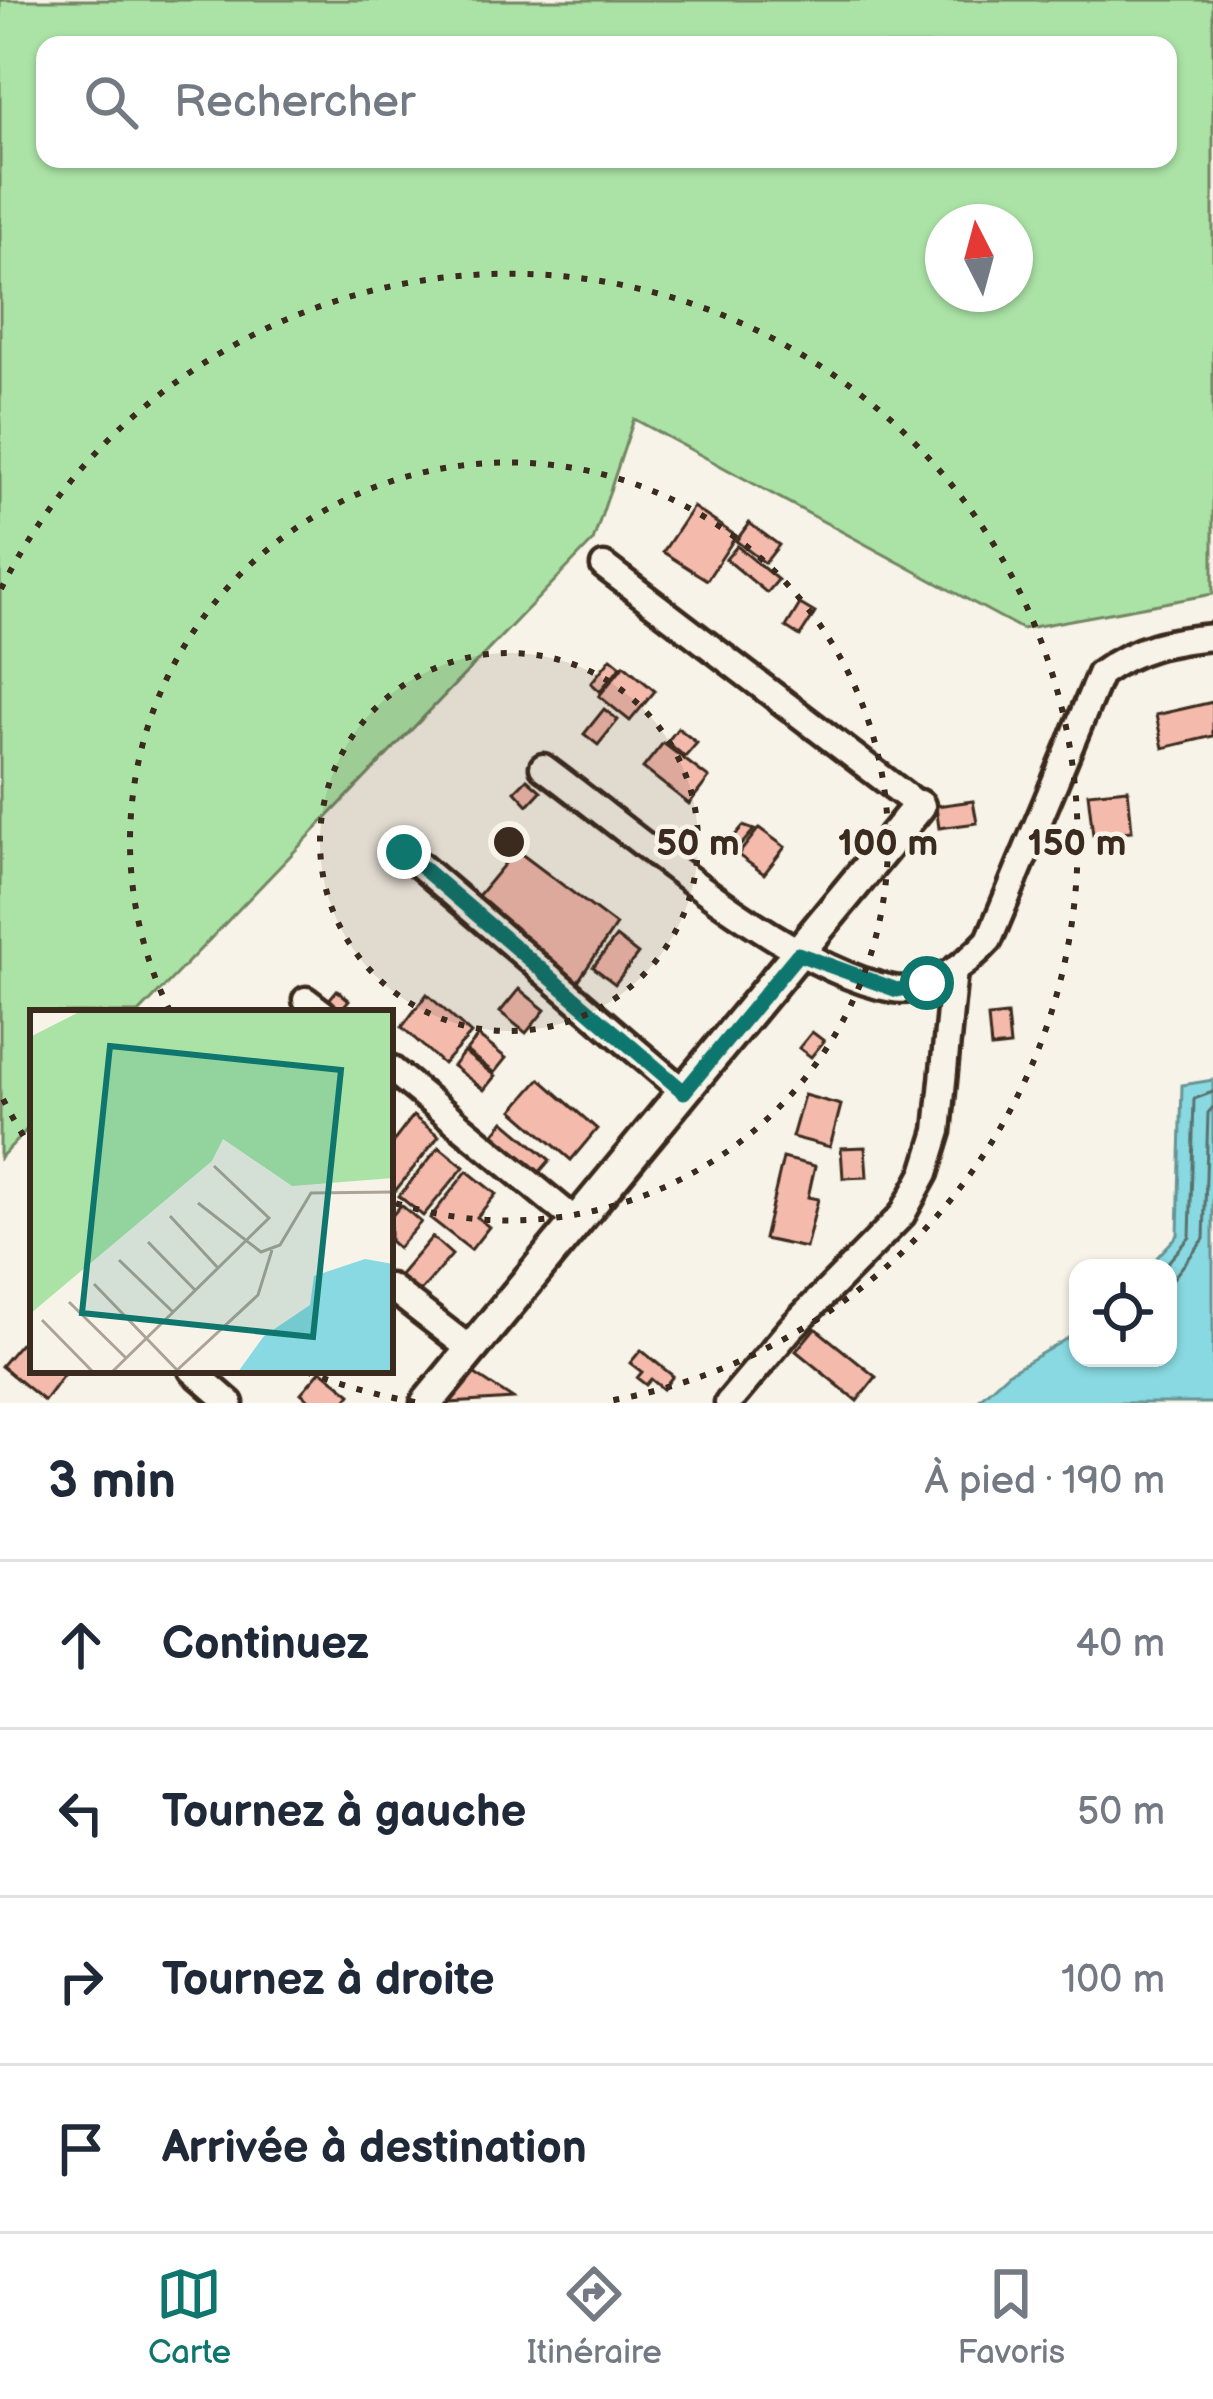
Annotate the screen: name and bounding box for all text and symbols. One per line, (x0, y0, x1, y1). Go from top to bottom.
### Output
search box (36, 36, 1177, 168)
icon: search (78, 69, 144, 135)
text: Rechercher (174, 75, 415, 130)
north arrow (925, 204, 1033, 312)
centre of rings (488, 821, 530, 863)
text: 50 m (656, 823, 740, 866)
text: 100 m (838, 823, 938, 866)
text: 150 m (1028, 823, 1126, 866)
route end (377, 825, 431, 879)
route start (900, 956, 954, 1010)
inset map (30, 1010, 393, 1373)
map controls (1069, 1259, 1177, 1367)
button: locate (1069, 1259, 1177, 1367)
text: 3 min (48, 1451, 176, 1512)
text: À pied · 190 m (925, 1458, 1165, 1505)
icon: ahead (48, 1612, 114, 1678)
text: Continuez (162, 1617, 369, 1672)
text: 40 m (1075, 1621, 1165, 1668)
icon: left (48, 1780, 114, 1846)
text: Tournez à gauche (162, 1785, 526, 1840)
text: 50 m (1077, 1789, 1165, 1836)
icon: right (48, 1948, 114, 2014)
text: Tournez à droite (162, 1953, 495, 2008)
text: 100 m (1061, 1957, 1165, 2004)
icon: arrive (48, 2116, 114, 2182)
text: Arrivée à destination (162, 2121, 587, 2176)
tab: Carte (148, 2261, 231, 2373)
tab: Itinéraire (527, 2261, 662, 2373)
tab: Favoris (958, 2261, 1065, 2373)

